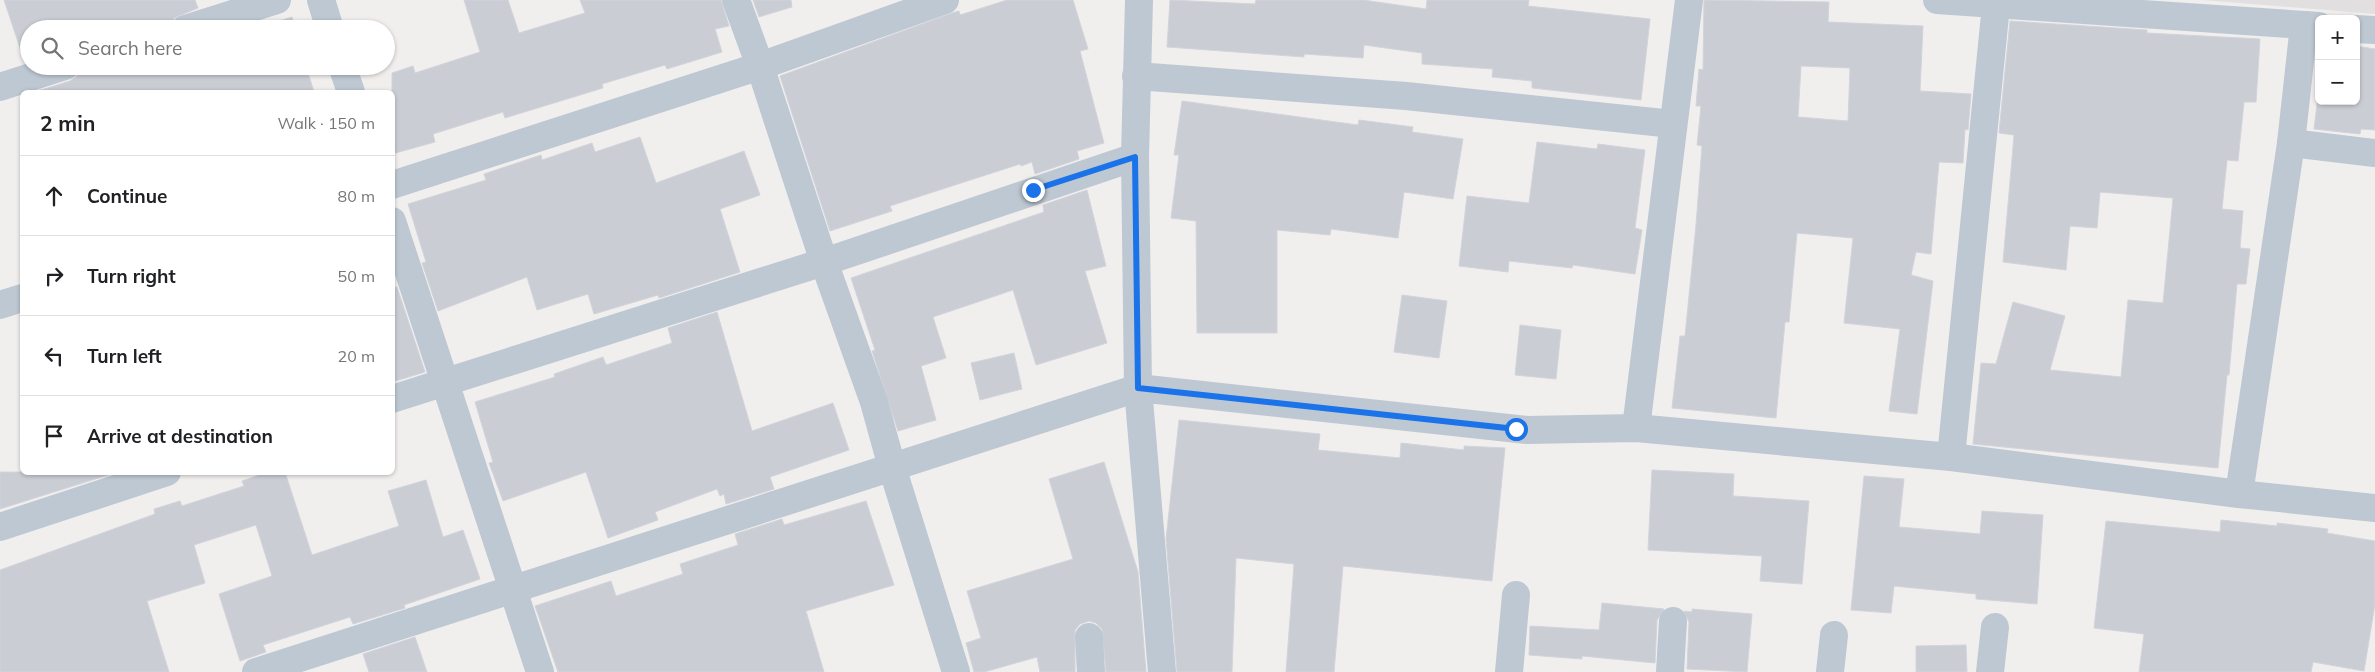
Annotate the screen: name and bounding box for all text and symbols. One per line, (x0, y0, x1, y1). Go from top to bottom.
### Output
map controls (2315, 15, 2360, 105)
button: + (2315, 15, 2360, 60)
search box (20, 20, 395, 75)
icon: search (38, 34, 66, 62)
text: Search here (78, 36, 182, 60)
button: − (2315, 60, 2360, 105)
text: 2 min (40, 110, 95, 136)
text: Walk · 150 m (277, 113, 375, 133)
route end (1022, 179, 1045, 202)
icon: ahead (40, 182, 68, 210)
text: Continue (87, 184, 167, 208)
text: 80 m (338, 186, 375, 206)
icon: right (40, 262, 68, 290)
text: Turn right (87, 264, 176, 288)
text: 50 m (338, 266, 375, 286)
icon: left (40, 342, 68, 370)
text: Turn left (87, 344, 162, 368)
text: 20 m (338, 346, 375, 366)
route start (1505, 418, 1528, 441)
icon: arrive (40, 422, 68, 450)
text: Arrive at destination (87, 424, 273, 448)

